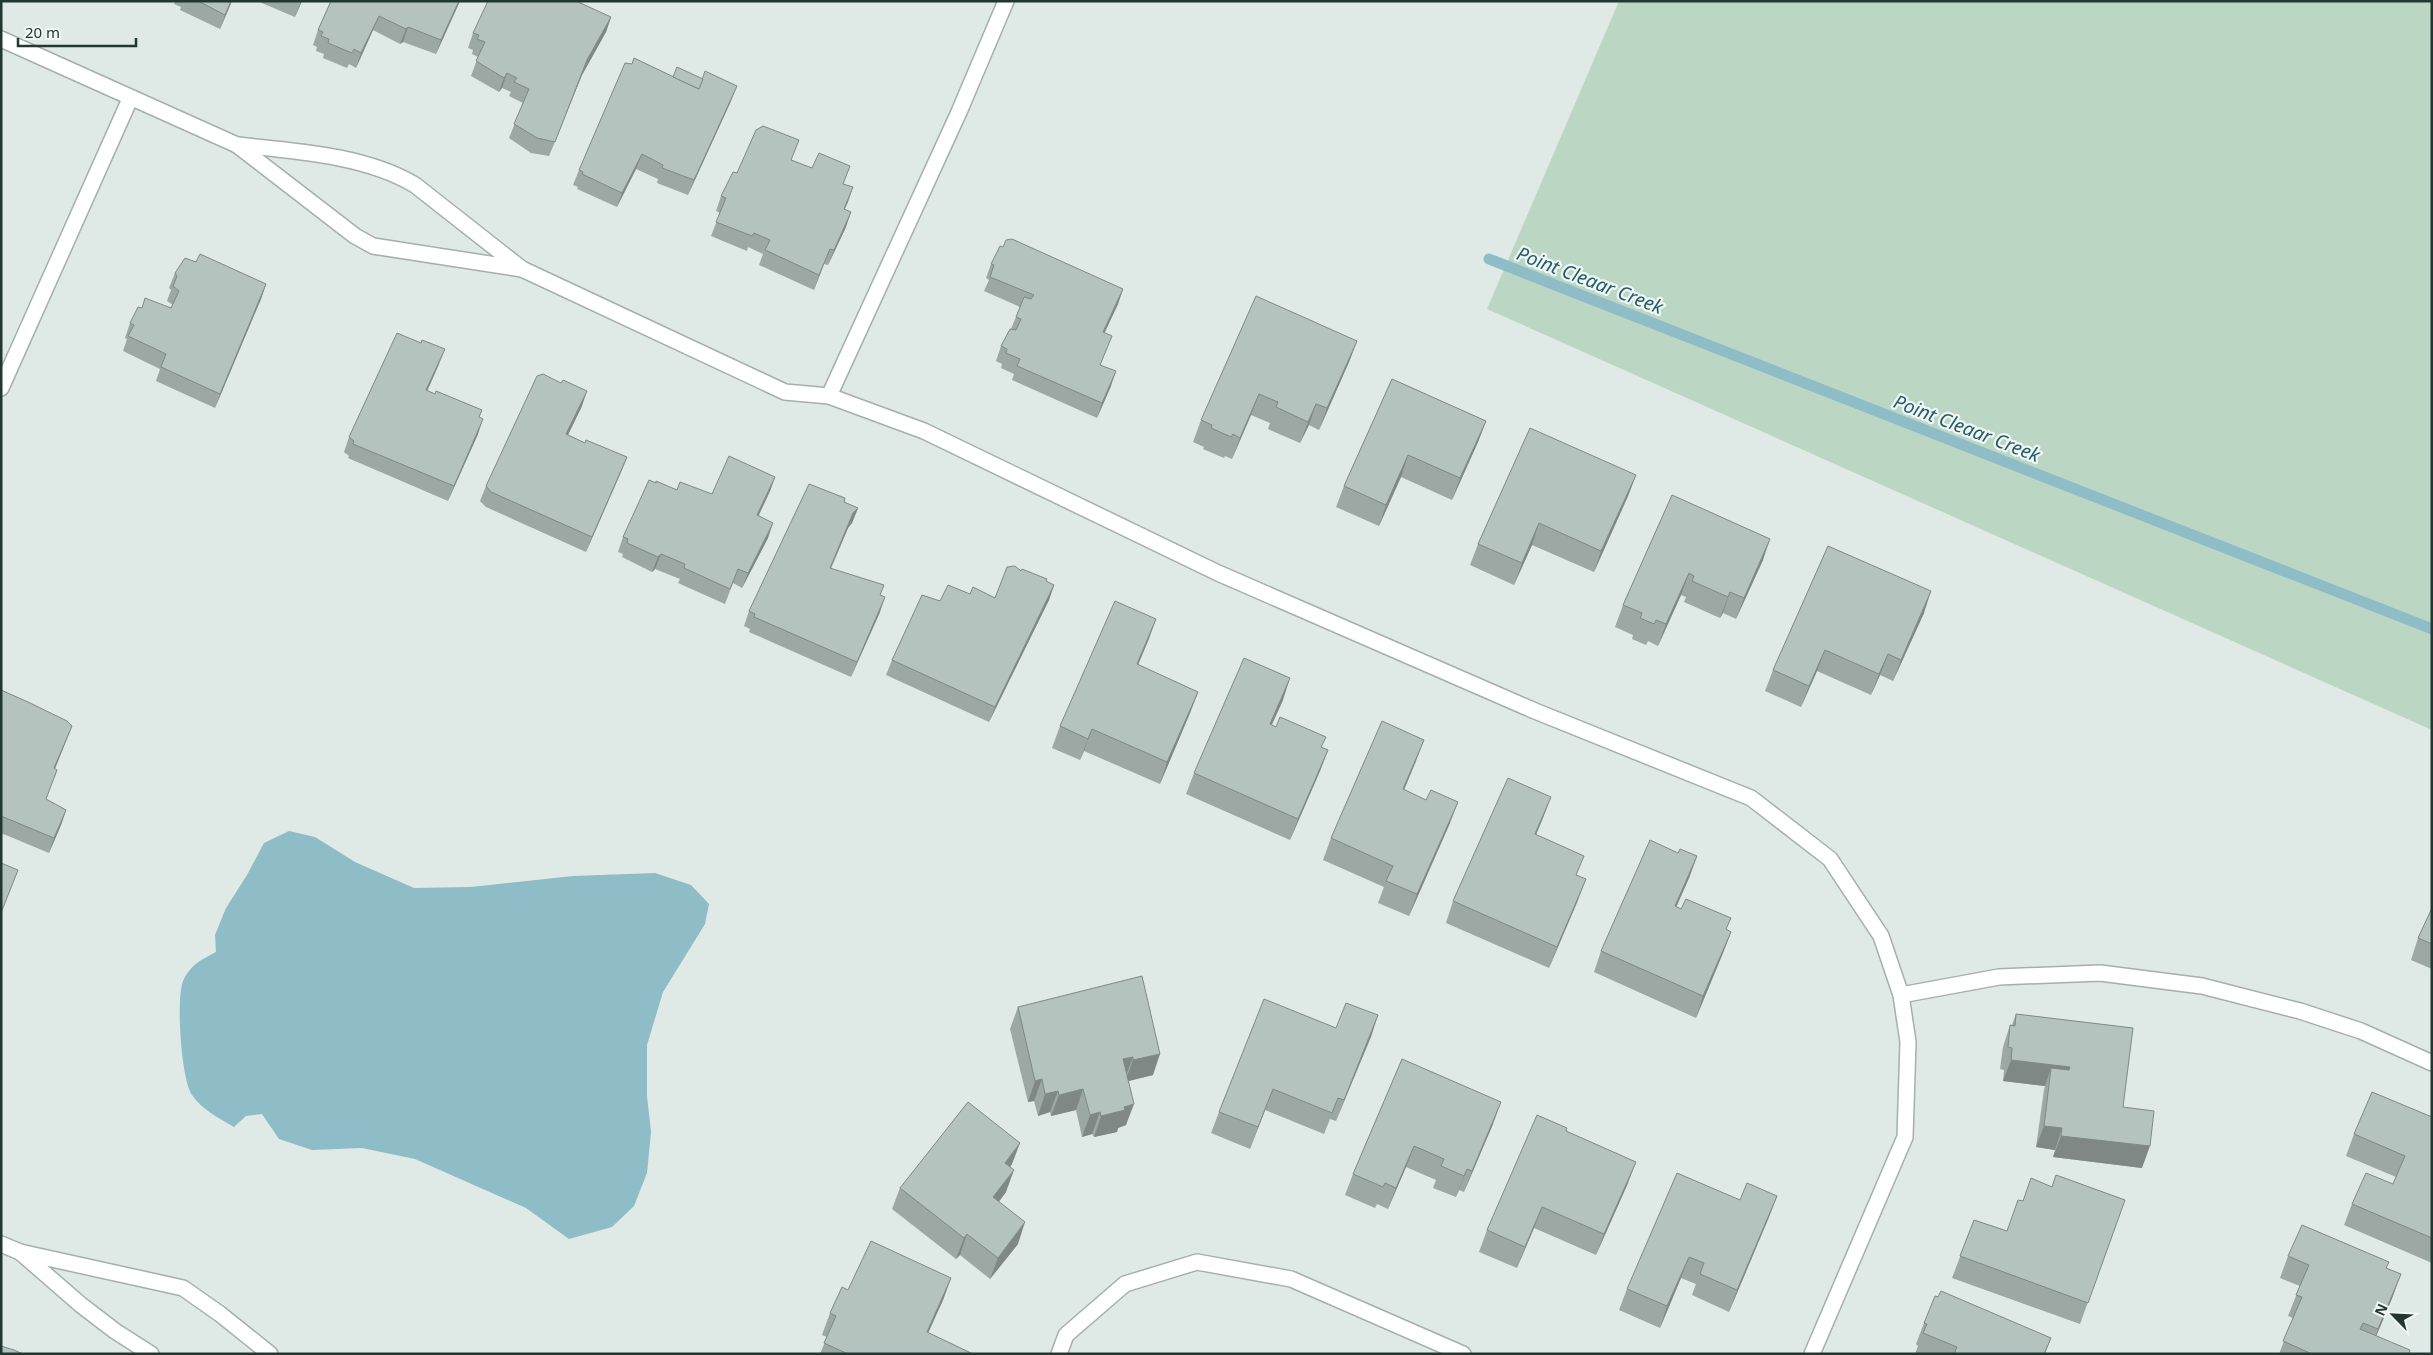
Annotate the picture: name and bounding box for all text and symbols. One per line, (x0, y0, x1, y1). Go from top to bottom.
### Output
scale bar (18, 15, 135, 47)
text: 20 m (25, 22, 60, 42)
water label: Point Cleaar Creek (1513, 240, 1668, 320)
water label: Point Cleaar Creek (1890, 388, 2045, 468)
north arrow (2368, 1290, 2418, 1340)
text: N (2370, 1300, 2392, 1319)

